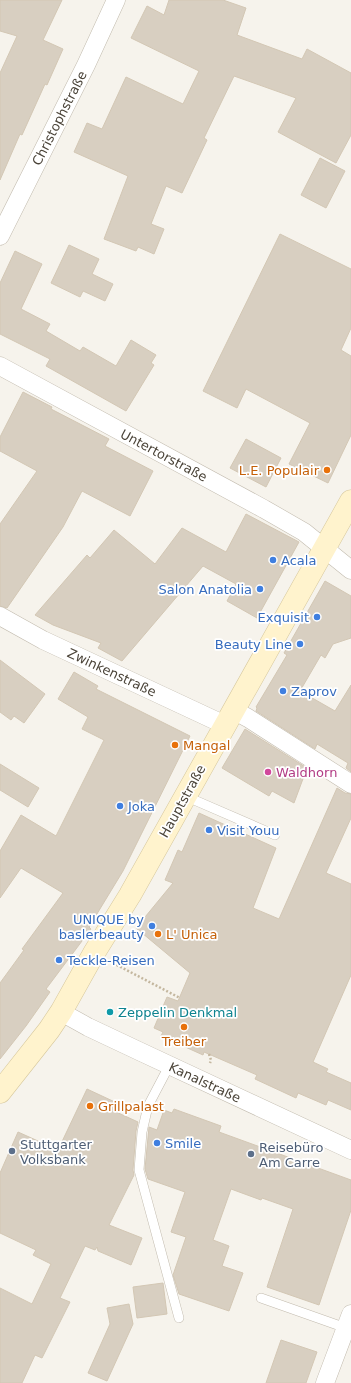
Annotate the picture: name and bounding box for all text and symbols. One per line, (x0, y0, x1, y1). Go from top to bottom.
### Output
street label: Christophstraße (29, 69, 90, 168)
street label: Untertorstraße (118, 426, 210, 485)
place label: L.E. Populair (239, 463, 320, 478)
marker: L.E. Populair (322, 465, 332, 475)
place label: Acala (281, 553, 316, 568)
marker: Acala (268, 555, 278, 565)
place label: Salon Anatolia (159, 582, 252, 597)
marker: Salon Anatolia (255, 584, 265, 594)
place label: Exquisit (258, 610, 309, 625)
marker: Exquisit (312, 612, 322, 622)
place label: Beauty Line (215, 637, 292, 652)
marker: Beauty Line (295, 639, 305, 649)
street label: Zwinkenstraße (65, 645, 158, 700)
place label: Zaprov (291, 684, 337, 699)
marker: Zaprov (278, 686, 288, 696)
place label: Mangal (183, 738, 230, 753)
marker: Mangal (170, 740, 180, 750)
street label: Hauptstraße (156, 762, 209, 840)
place label: Waldhorn (276, 765, 337, 780)
marker: Waldhorn (263, 767, 273, 777)
place label: Joka (127, 799, 155, 814)
marker: Joka (115, 801, 125, 811)
place label: Visit Youu (217, 823, 279, 838)
marker: Visit Youu (204, 825, 214, 835)
place label: UNIQUE by baslerbeauty (59, 912, 144, 942)
marker: UNIQUE by baslerbeauty (147, 921, 157, 931)
place label: L' Unica (166, 927, 217, 942)
marker: L' Unica (153, 929, 163, 939)
place label: Teckle-Reisen (66, 953, 155, 968)
marker: Teckle-Reisen (54, 955, 64, 965)
place label: Zeppelin Denkmal (118, 1005, 237, 1020)
marker: Zeppelin Denkmal (105, 1007, 115, 1017)
marker: Treiber (179, 1022, 189, 1032)
place label: Treiber (161, 1034, 207, 1049)
street label: Kanalstraße (167, 1059, 243, 1106)
place label: Grillpalast (98, 1099, 164, 1114)
marker: Grillpalast (85, 1101, 95, 1111)
place label: Smile (165, 1136, 201, 1151)
place label: Stuttgarter Volksbank (20, 1137, 92, 1167)
marker: Smile (152, 1138, 162, 1148)
place label: Reisebüro Am Carre (259, 1140, 323, 1170)
marker: Stuttgarter Volksbank (7, 1146, 17, 1156)
marker: Reisebüro Am Carre (246, 1149, 256, 1159)

